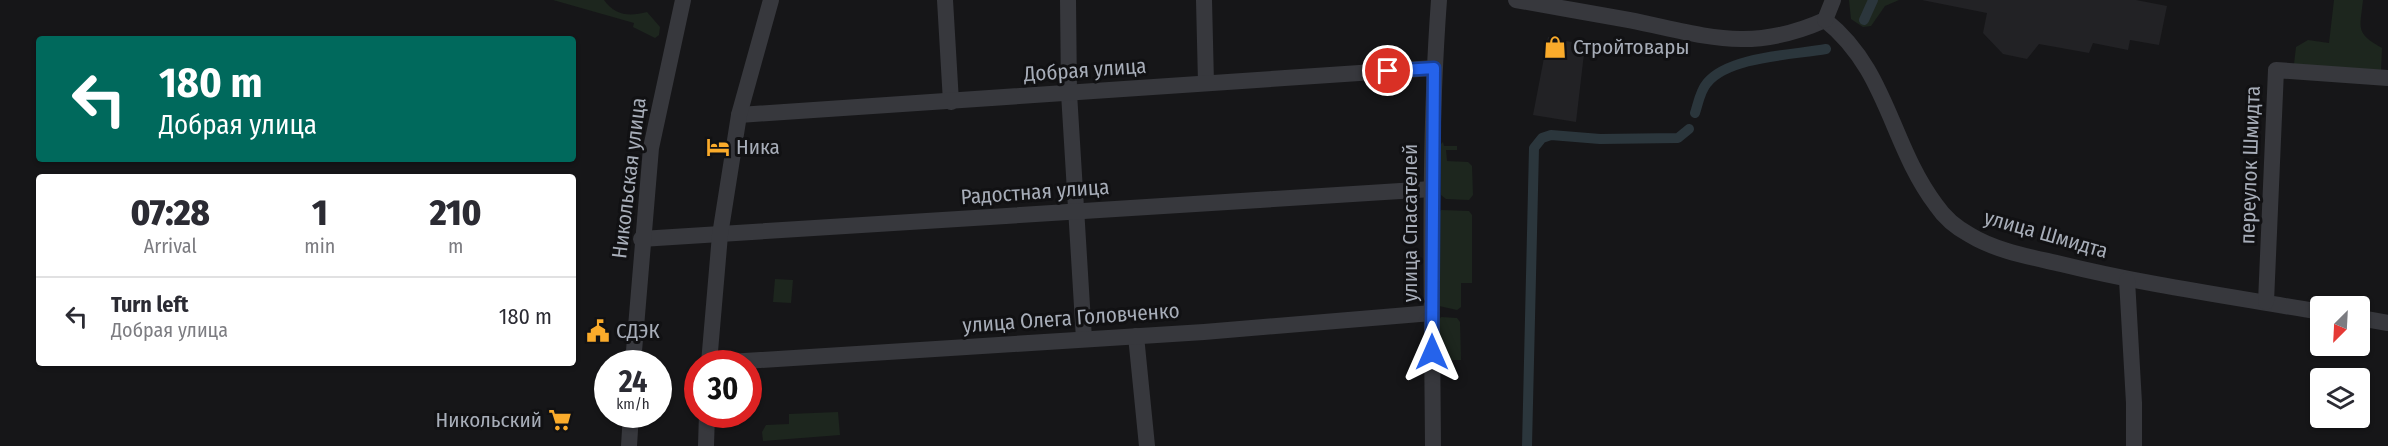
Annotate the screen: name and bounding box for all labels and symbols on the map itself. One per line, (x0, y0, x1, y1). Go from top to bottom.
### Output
shop icon: Стройтовары (1542, 34, 1568, 60)
place label: Стройтовары (1573, 34, 1689, 60)
pin (1362, 45, 1413, 96)
street label: Добрая улица (1022, 53, 1147, 87)
street label: переулок Шмидта (2234, 85, 2266, 245)
street label: Никольская улица (606, 96, 652, 260)
hotel icon: Ника (705, 134, 731, 160)
place label: Ника (736, 134, 780, 160)
street label: улица Спасателей (1397, 144, 1423, 302)
street label: Радостная улица (960, 174, 1110, 210)
street label: улица Шмидта (1981, 204, 2111, 264)
north arrow (2310, 296, 2370, 356)
street label: улица Олега Головченко (962, 297, 1180, 339)
public building icon: СДЭК (585, 318, 611, 344)
place label: СДЭК (616, 318, 660, 344)
position arrow (1400, 320, 1464, 384)
speed limit sign: 30 (684, 350, 762, 428)
place label: Никольский (436, 407, 542, 433)
supermarket icon: Никольский (547, 407, 573, 433)

